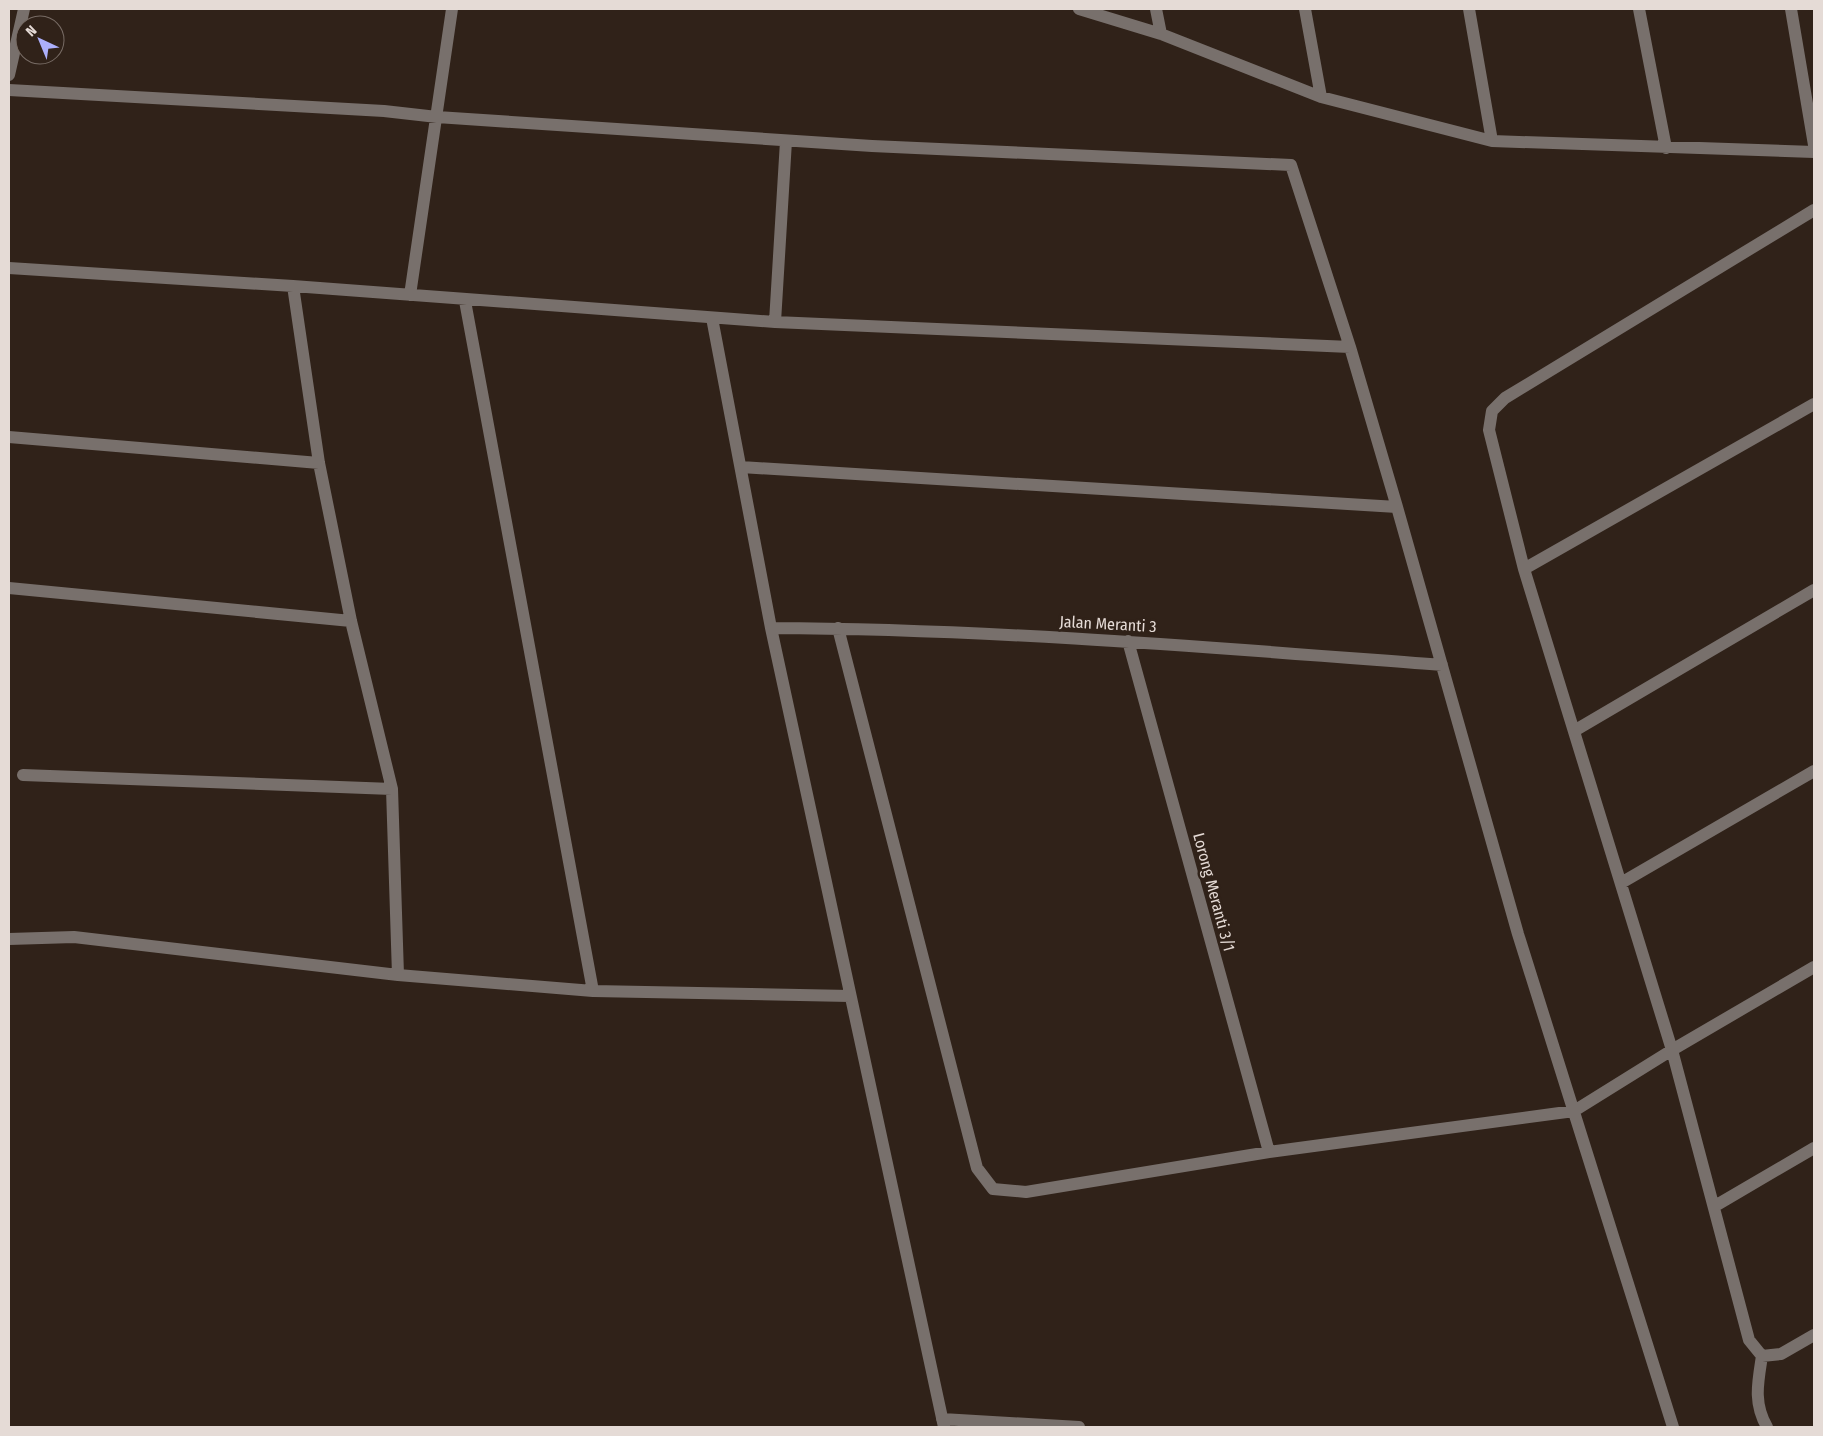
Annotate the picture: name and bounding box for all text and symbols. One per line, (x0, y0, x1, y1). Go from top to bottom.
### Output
north arrow (15, 15, 65, 65)
text: N (22, 22, 40, 40)
street label: Jalan Meranti 3 (1059, 612, 1157, 636)
street label: Lorong Meranti 3/1 (1189, 831, 1239, 953)

